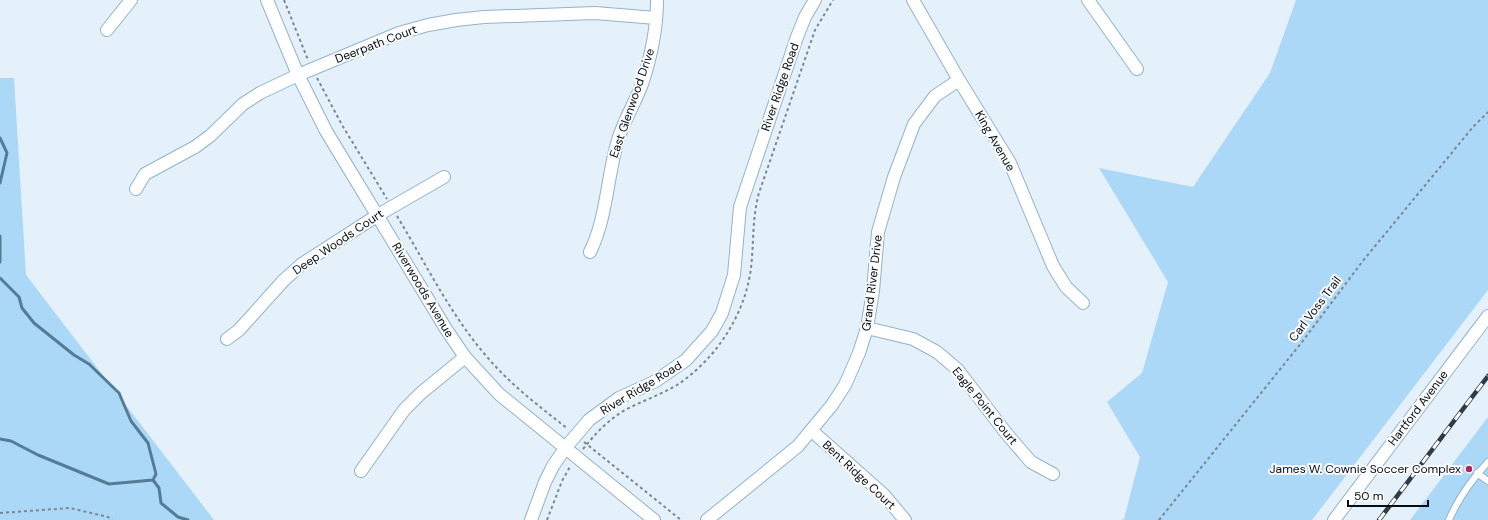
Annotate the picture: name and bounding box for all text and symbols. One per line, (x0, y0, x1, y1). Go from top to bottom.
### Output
street label: Deerpath Court (333, 21, 420, 67)
street label: River Ridge Road (757, 41, 803, 133)
street label: East Glenwood Drive (606, 46, 658, 160)
street label: King Avenue (971, 108, 1019, 174)
street label: Deep Woods Court (289, 205, 387, 278)
street label: Grand River Drive (858, 234, 886, 332)
street label: Riverwoods Avenue (388, 240, 458, 341)
street label: Carl Voss Trail (1285, 273, 1345, 345)
street label: River Ridge Road (597, 357, 685, 419)
street label: Eagle Point Court (949, 364, 1022, 448)
street label: Hartford Avenue (1384, 367, 1452, 449)
street label: Bent Ridge Court (819, 437, 899, 513)
place label: James W. Cownie Soccer Complex (1270, 461, 1461, 477)
marker: James W. Cownie Soccer Complex (1464, 464, 1474, 474)
scale bar (1348, 482, 1428, 508)
text: 50 m (1354, 488, 1383, 504)

